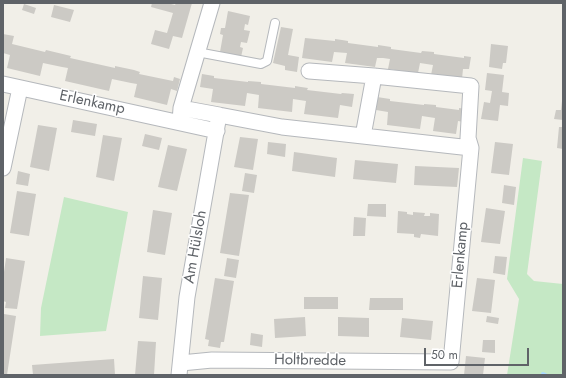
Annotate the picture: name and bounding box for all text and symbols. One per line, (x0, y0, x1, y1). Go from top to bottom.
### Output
street label: Erlenkamp (58, 87, 126, 119)
street label: Am Hülsloh (181, 209, 211, 285)
street label: Erlenkamp (449, 221, 473, 289)
scale bar (426, 340, 531, 366)
text: 50 m (431, 346, 458, 364)
street label: Holtbredde (274, 351, 346, 371)

